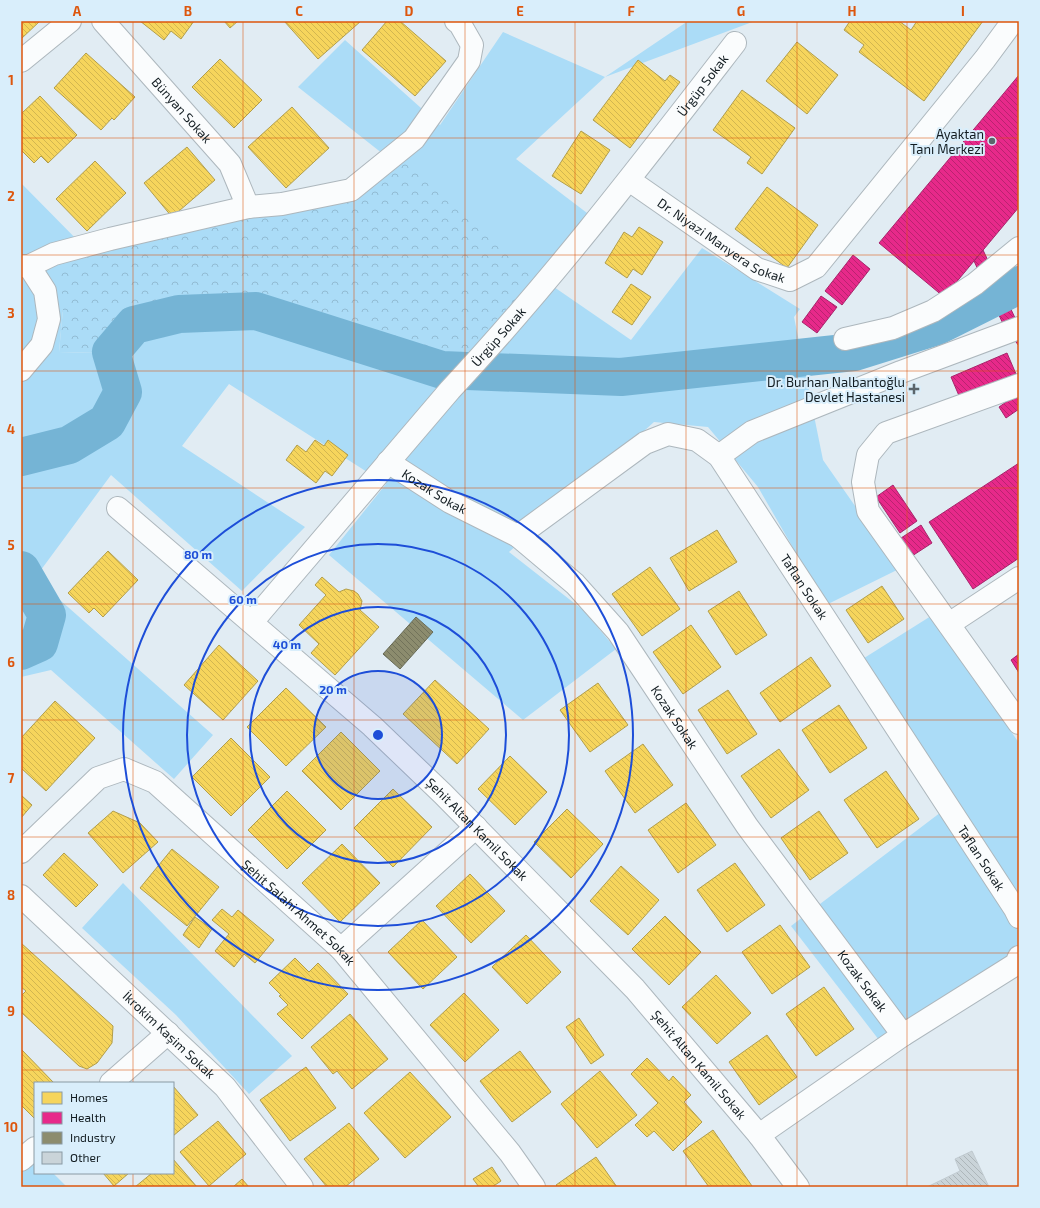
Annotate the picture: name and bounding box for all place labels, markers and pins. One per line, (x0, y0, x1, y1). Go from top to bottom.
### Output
place label: Ayaktan Tanı Merkezi (910, 126, 984, 157)
marker: Ayaktan Tanı Merkezi (987, 136, 997, 146)
place label: Dr. Burhan Nalbantoğlu Devlet Hastanesi (767, 374, 905, 405)
marker: Dr. Burhan Nalbantoğlu Devlet Hastanesi (908, 383, 920, 395)
centre of rings (371, 728, 385, 742)

